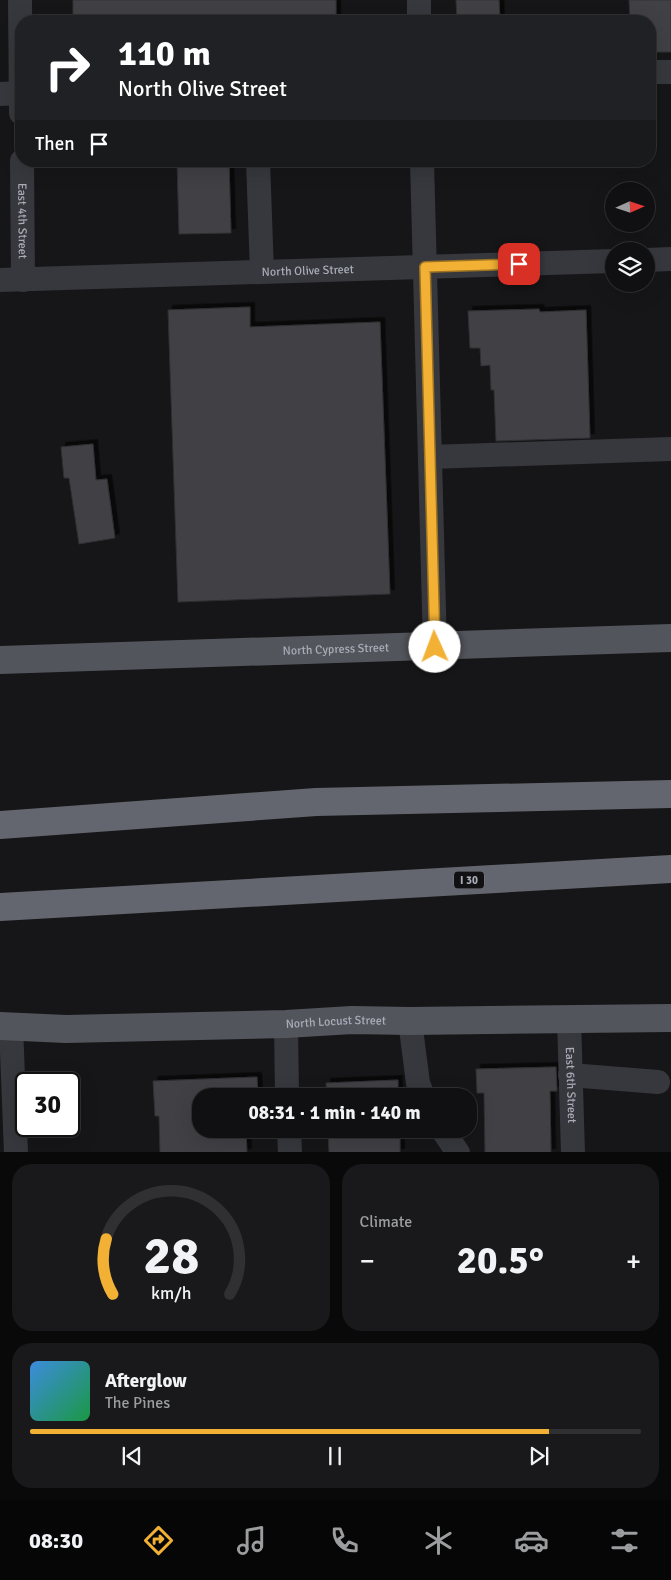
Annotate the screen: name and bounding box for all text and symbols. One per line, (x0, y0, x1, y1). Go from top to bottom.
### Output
text: 110 m (118, 32, 211, 75)
icon: right (35, 35, 100, 100)
text: North Olive Street (118, 75, 287, 102)
icon: arrive (85, 130, 113, 158)
text: Then (35, 132, 75, 156)
north arrow (605, 182, 655, 232)
map controls (605, 182, 655, 292)
street label: East 4th Street (15, 183, 30, 259)
button: layers (605, 242, 655, 292)
pin (498, 243, 540, 285)
icon: arrive (505, 250, 533, 278)
street label: North Olive Street (262, 262, 354, 279)
position arrow (408, 620, 460, 672)
street label: North Cypress Street (282, 640, 389, 658)
road number: I 30 (454, 872, 484, 888)
street label: North Locust Street (285, 1013, 386, 1032)
street label: East 6th Street (562, 1047, 580, 1123)
speed limit sign: 30 (15, 1072, 80, 1137)
text: 08:31 · 1 min · 140 m (248, 1101, 421, 1125)
text: Climate (360, 1212, 412, 1232)
text: 28 (143, 1224, 199, 1288)
text: 20.5° (456, 1237, 544, 1284)
text: − (360, 1244, 375, 1278)
text: + (626, 1244, 641, 1278)
text: km/h (151, 1282, 191, 1304)
text: Afterglow (105, 1369, 187, 1393)
text: The Pines (105, 1393, 170, 1413)
icon: previous (118, 1442, 146, 1470)
icon: pause (321, 1442, 349, 1470)
icon: next (525, 1442, 553, 1470)
icon: directions (141, 1523, 176, 1558)
icon: music (234, 1523, 269, 1558)
icon: phone (327, 1523, 362, 1558)
icon: climate (421, 1523, 456, 1558)
icon: car (514, 1523, 549, 1558)
icon: filters (607, 1523, 642, 1558)
text: 08:30 (29, 1527, 83, 1554)

